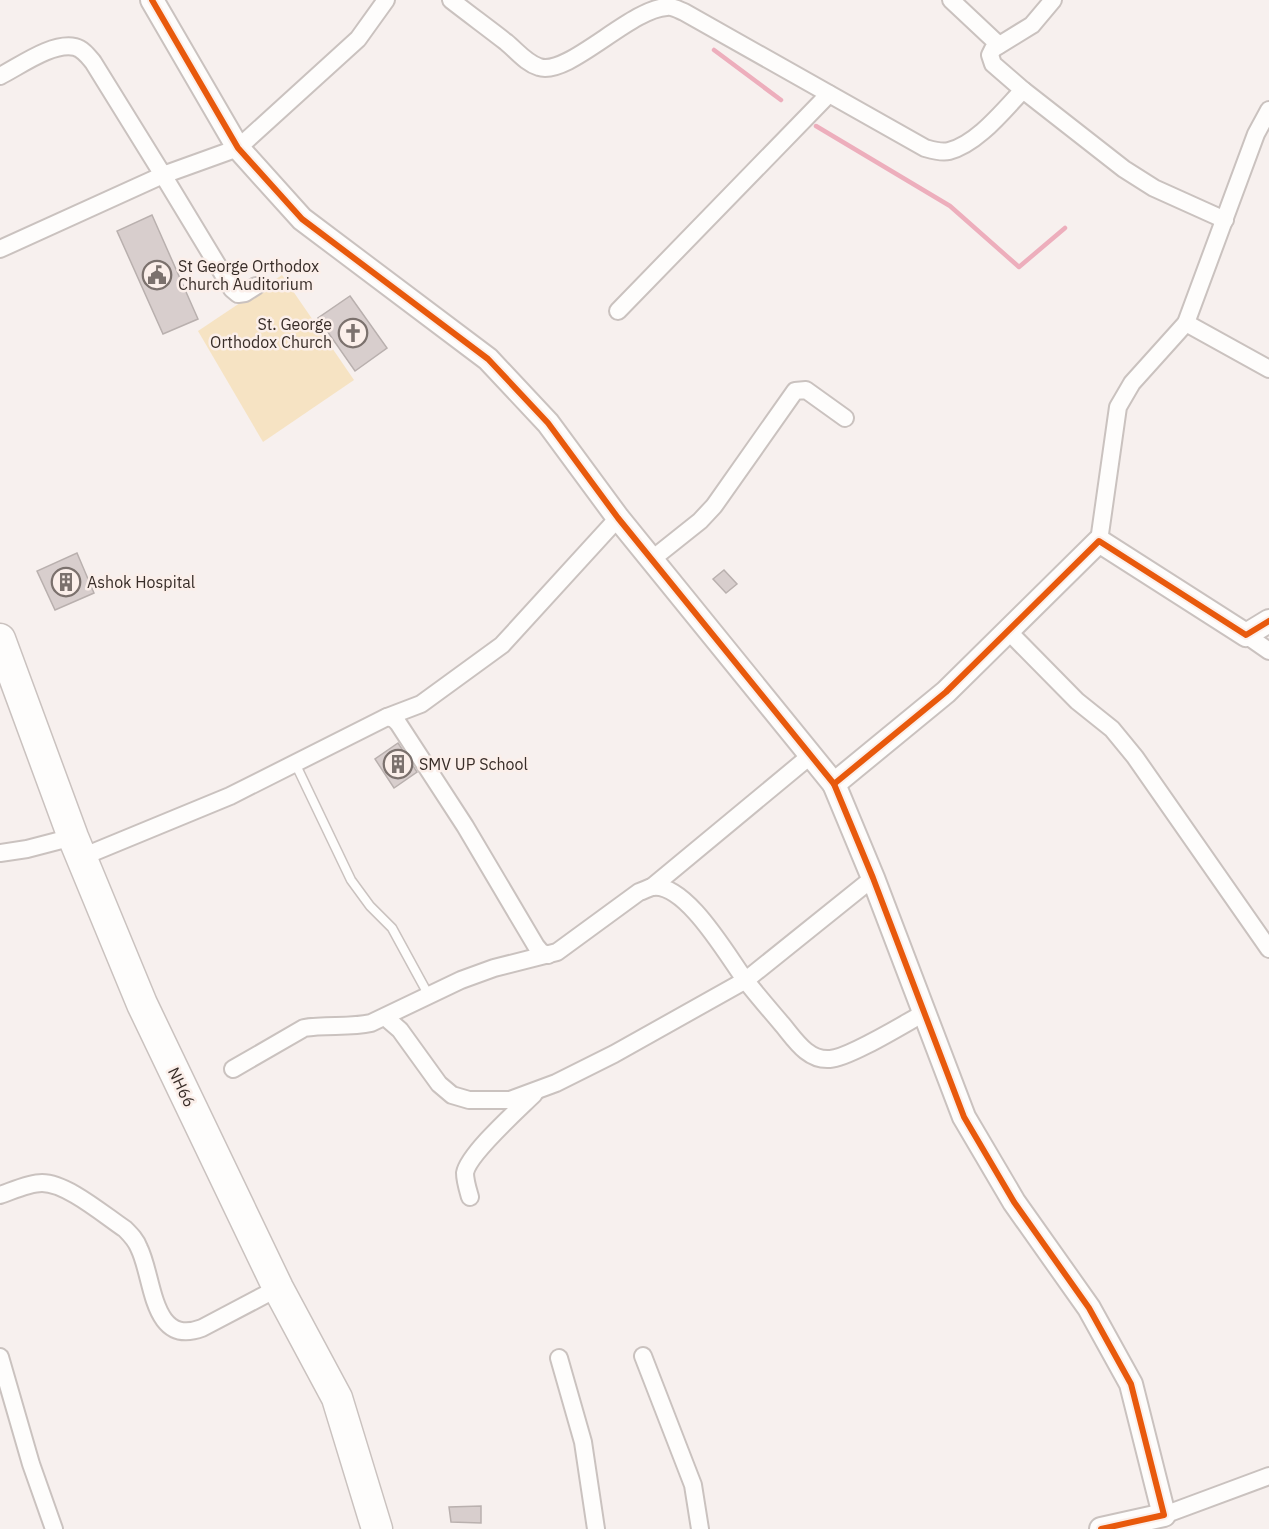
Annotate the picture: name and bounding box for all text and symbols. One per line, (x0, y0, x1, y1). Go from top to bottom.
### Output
place label: St George Orthodox Church Auditorium (178, 256, 319, 294)
public building icon: St George Orthodox Church Auditorium (141, 259, 173, 291)
place label: St. George Orthodox Church (210, 314, 332, 352)
church icon: St. George Orthodox Church (337, 317, 369, 349)
building icon: Ashok Hospital (50, 566, 82, 598)
place label: Ashok Hospital (87, 572, 195, 592)
building icon: SMV UP School (382, 748, 414, 780)
place label: SMV UP School (419, 754, 528, 774)
street label: NH66 (164, 1064, 200, 1110)

